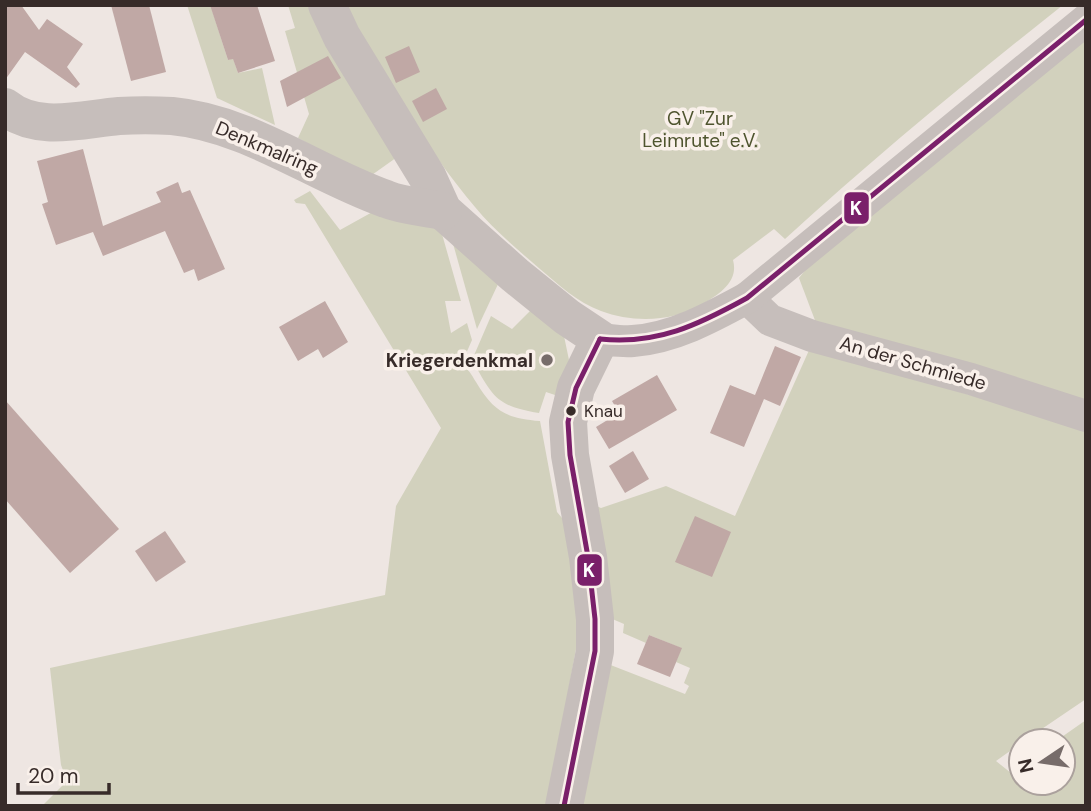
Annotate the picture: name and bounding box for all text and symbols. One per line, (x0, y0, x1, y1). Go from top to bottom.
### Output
park label: GV "Zur Leimrute" e.V. (642, 106, 758, 153)
street label: Denkmalring (212, 115, 322, 181)
line badge: K (843, 191, 870, 225)
text: K (850, 196, 862, 221)
street label: An der Schmiede (837, 330, 989, 396)
place label: Kriegerdenkmal (386, 348, 533, 373)
marker: Kriegerdenkmal (539, 352, 555, 368)
place label: Knau (584, 400, 623, 422)
marker: Knau (564, 404, 578, 418)
line badge: K (576, 553, 603, 587)
text: K (583, 558, 595, 583)
north arrow (1007, 727, 1077, 797)
scale bar (18, 752, 108, 796)
text: N (1012, 756, 1040, 775)
text: 20 m (28, 762, 79, 790)

